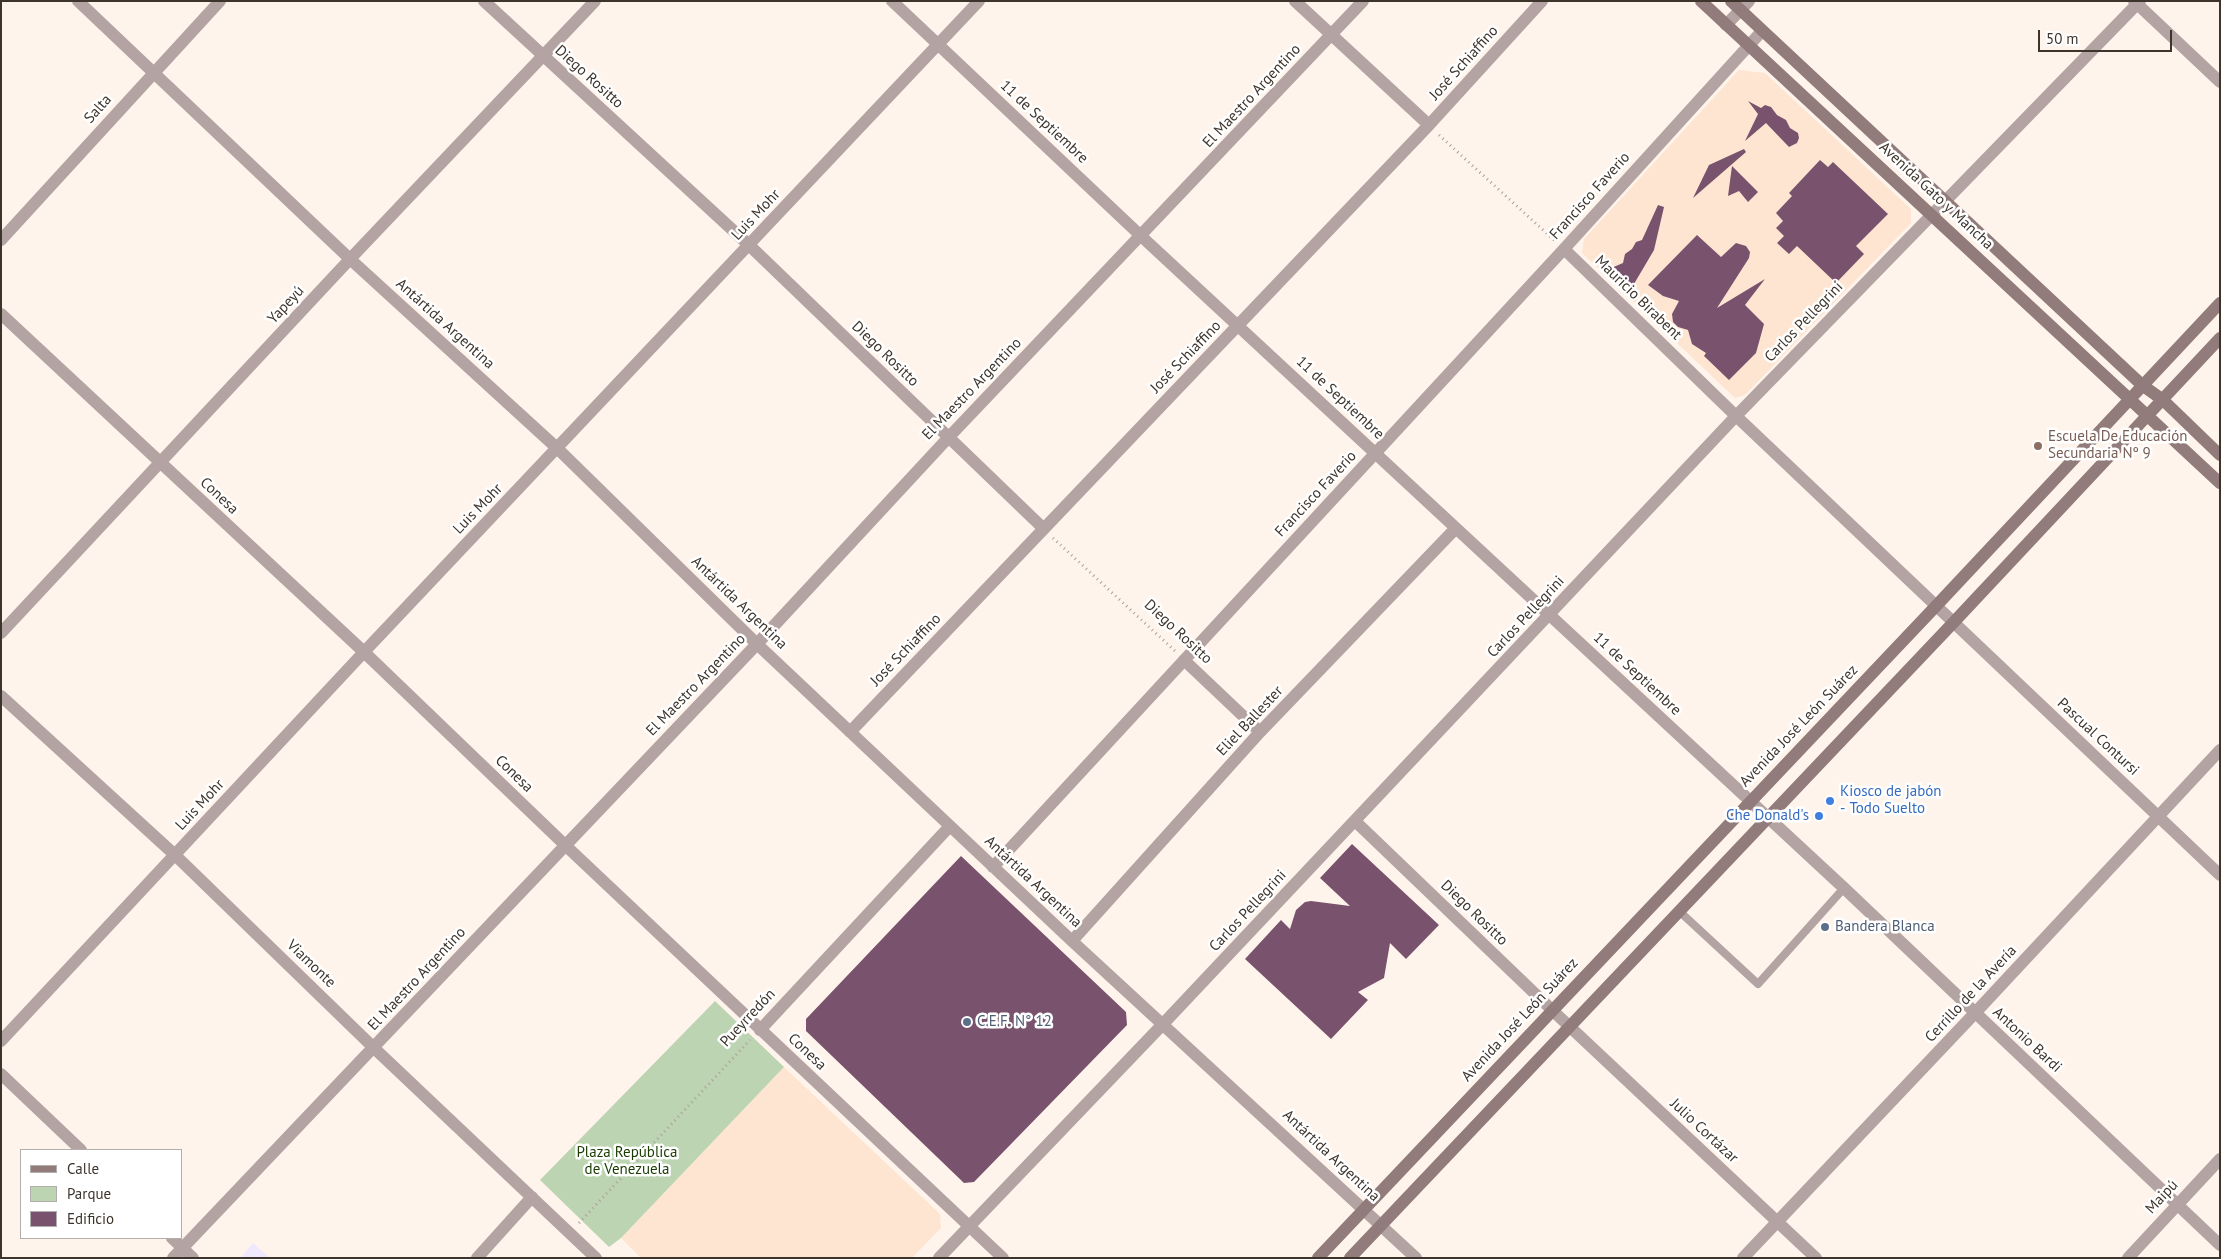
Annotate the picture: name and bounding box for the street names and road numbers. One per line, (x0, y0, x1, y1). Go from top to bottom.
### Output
street label: José Schiaffino (1426, 22, 1502, 104)
street label: El Maestro Argentino (1199, 40, 1305, 152)
street label: Diego Rositto (551, 42, 627, 112)
street label: 11 de Septiembre (996, 77, 1092, 167)
street label: Salta (81, 91, 115, 127)
street label: Avenida Gato y Mancha (1875, 139, 1997, 253)
street label: Francisco Faverio (1546, 149, 1634, 243)
street label: Luis Mohr (728, 186, 784, 244)
street label: Mauricio Birabent (1591, 252, 1685, 344)
street label: Antártida Argentina (392, 275, 498, 373)
street label: Carlos Pellegrini (1761, 278, 1847, 366)
street label: Yapeyú (264, 282, 308, 328)
street label: José Schiaffino (1147, 317, 1225, 397)
street label: Diego Rositto (848, 318, 922, 390)
street label: El Maestro Argentino (919, 334, 1025, 444)
street label: 11 de Septiembre (1292, 353, 1388, 443)
street label: Francisco Faverio (1272, 447, 1360, 541)
street label: Conesa (196, 474, 242, 518)
street label: Luis Mohr (450, 480, 506, 538)
street label: Antártida Argentina (687, 553, 791, 653)
street label: Carlos Pellegrini (1484, 573, 1568, 661)
street label: Diego Rositto (1140, 596, 1216, 668)
street label: José Schiaffino (867, 610, 945, 690)
street label: 11 de Septiembre (1589, 629, 1685, 719)
street label: El Maestro Argentino (643, 630, 749, 740)
street label: Avenida José León Suárez (1736, 661, 1862, 791)
street label: Eliel Ballester (1213, 682, 1287, 760)
street label: Pascual Contursi (2053, 695, 2143, 779)
street label: Conesa (491, 752, 537, 796)
street label: Luis Mohr (172, 776, 228, 834)
street label: Antártida Argentina (981, 832, 1085, 932)
street label: Carlos Pellegrini (1206, 867, 1290, 955)
street label: Diego Rositto (1437, 877, 1511, 949)
street label: El Maestro Argentino (364, 923, 470, 1035)
street label: Viamonte (283, 936, 339, 992)
street label: Cerrillo de la Avería (1922, 942, 2020, 1046)
street label: Avenida José León Suárez (1458, 954, 1582, 1086)
street label: Pueyrredón (717, 985, 779, 1051)
street label: Antonio Bardi (1989, 1004, 2065, 1076)
street label: Conesa (784, 1030, 830, 1074)
street label: Julio Cortázar (1666, 1095, 1742, 1167)
street label: Antártida Argentina (1279, 1106, 1383, 1206)
street label: Maipú (2142, 1176, 2182, 1218)

